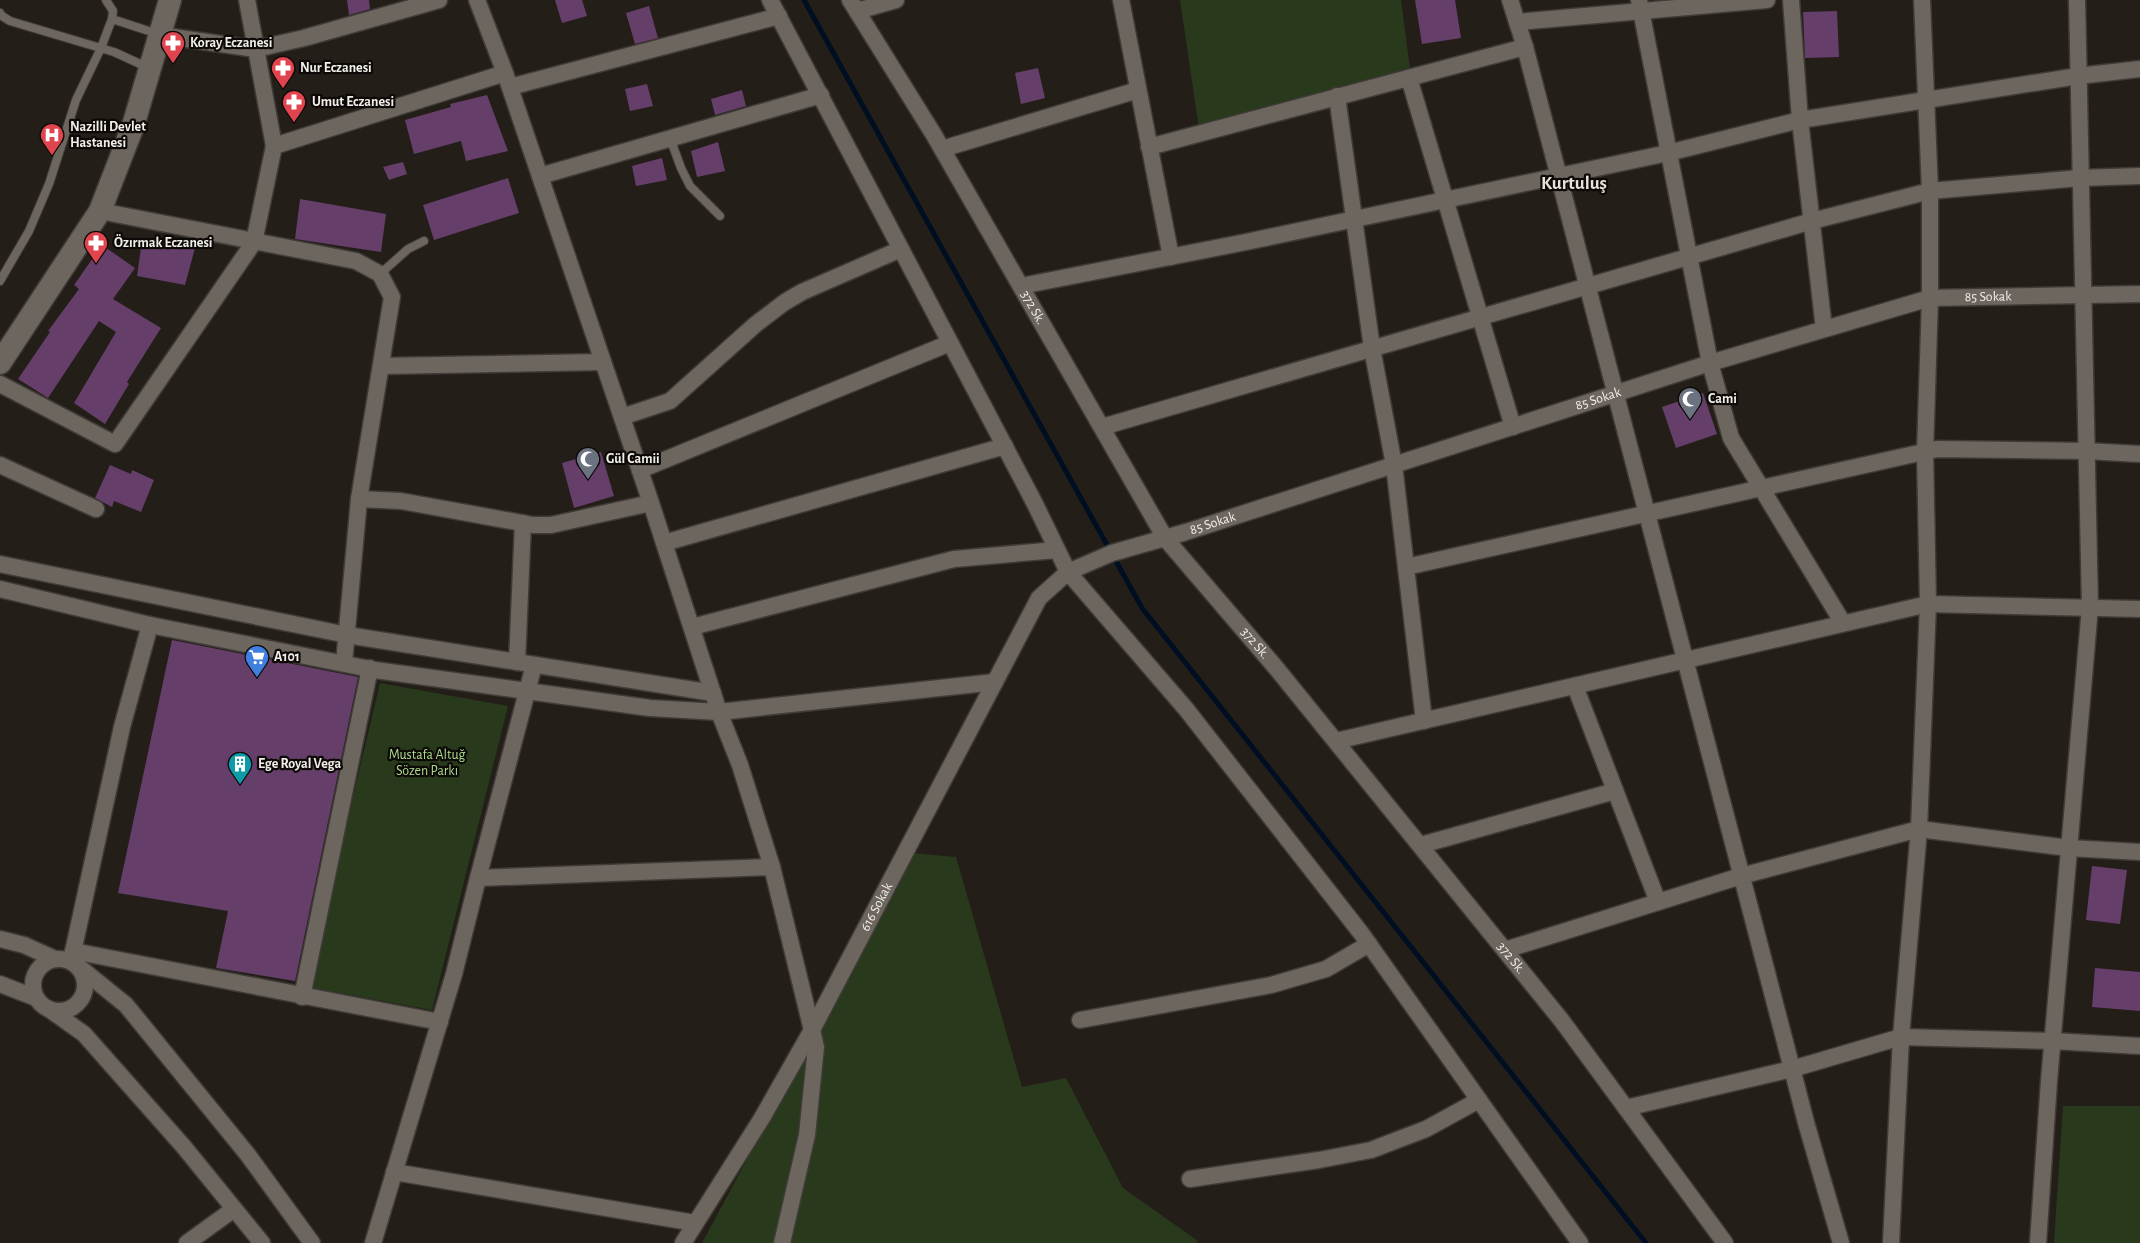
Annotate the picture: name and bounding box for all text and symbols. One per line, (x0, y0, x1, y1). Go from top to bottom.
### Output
pharmacy icon: Koray Eczanesi (160, 30, 186, 64)
place label: Koray Eczanesi (190, 36, 272, 50)
pharmacy icon: Nur Eczanesi (270, 55, 296, 89)
place label: Nur Eczanesi (300, 61, 372, 75)
pharmacy icon: Umut Eczanesi (281, 89, 307, 123)
place label: Umut Eczanesi (312, 95, 394, 109)
place label: Nazilli Devlet Hastanesi (70, 120, 146, 150)
hospital icon: Nazilli Devlet Hastanesi (39, 122, 65, 156)
district label: Kurtuluş (1541, 174, 1607, 193)
pharmacy icon: Özırmak Eczanesi (83, 230, 109, 264)
place label: Özırmak Eczanesi (114, 234, 212, 250)
street label: 372 Sk. (1018, 288, 1048, 327)
street label: 85 Sokak (1964, 289, 2012, 304)
street label: 85 Sokak (1574, 385, 1623, 413)
mosque icon: Cami (1677, 386, 1703, 420)
place label: Cami (1708, 392, 1737, 406)
mosque icon: Gül Camii (575, 446, 601, 480)
place label: Gül Camii (606, 452, 660, 466)
street label: 85 Sokak (1188, 509, 1238, 537)
street label: 372 Sk. (1238, 625, 1272, 662)
supermarket icon: A101 (244, 644, 270, 678)
place label: A101 (274, 650, 300, 664)
park label: Mustafa Altuğ Sözen Parkı (389, 748, 466, 778)
building icon: Ege Royal Vega (227, 751, 253, 785)
place label: Ege Royal Vega (258, 757, 341, 771)
street label: 616 Sokak (858, 880, 895, 934)
street label: 372 Sk. (1494, 940, 1528, 977)

